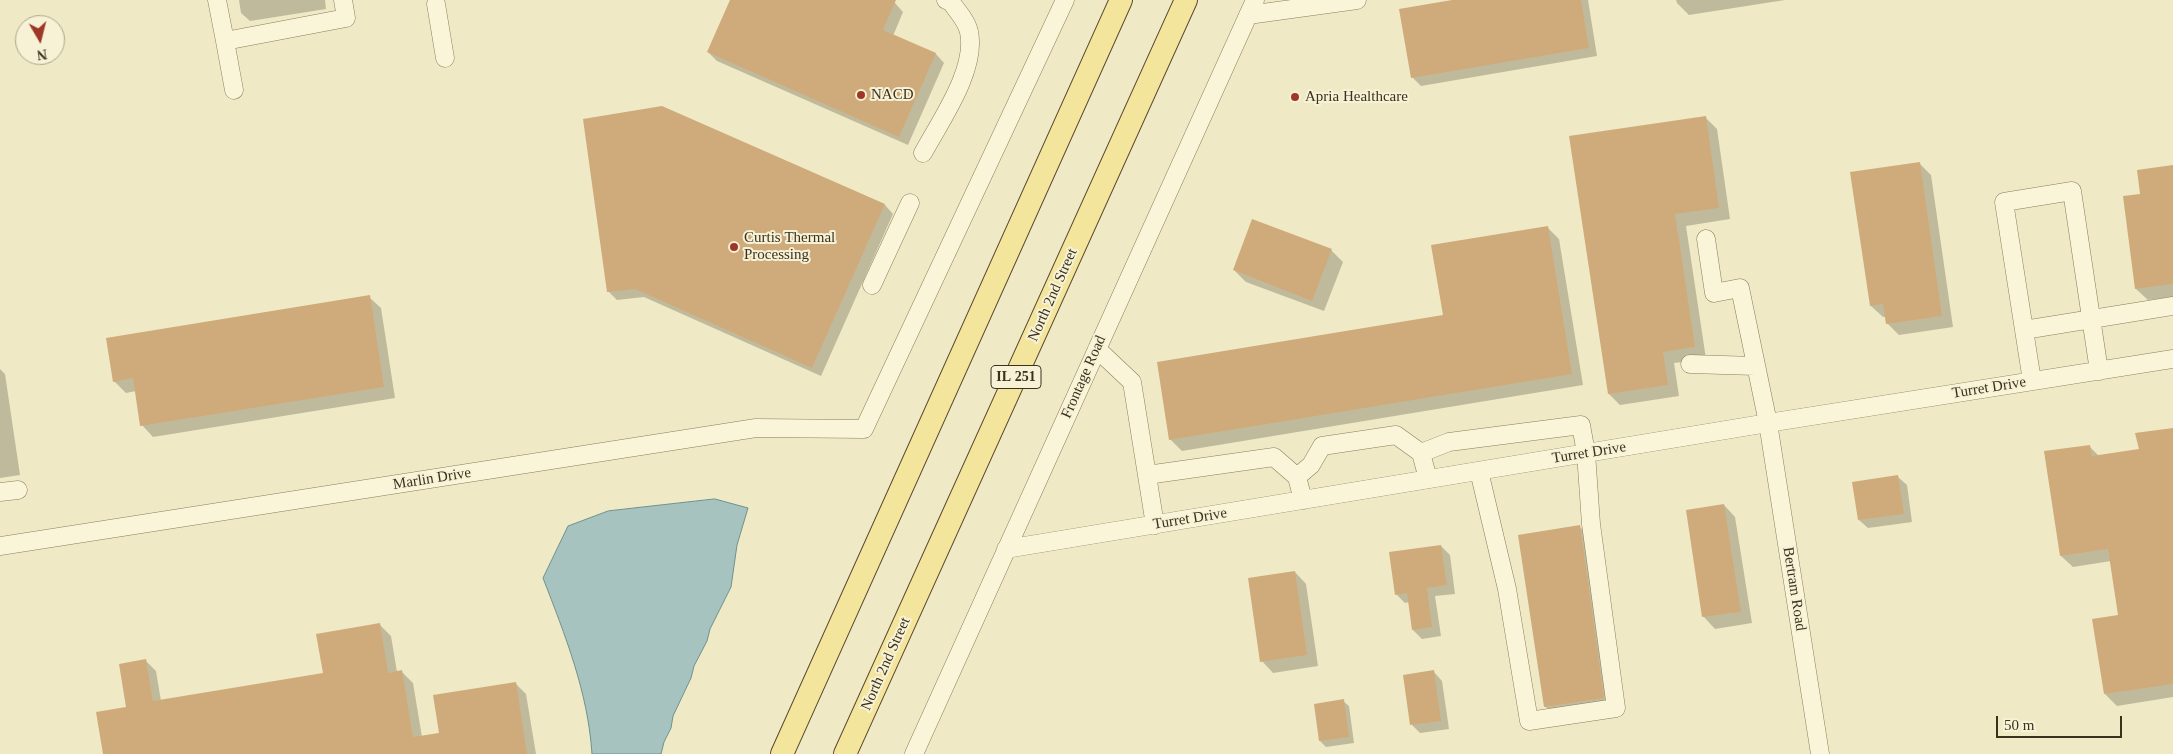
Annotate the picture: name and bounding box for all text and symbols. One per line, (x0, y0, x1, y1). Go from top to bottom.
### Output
north arrow (15, 15, 65, 65)
text: N (36, 46, 48, 62)
place label: NACD (871, 86, 914, 104)
place label: Apria Healthcare (1305, 88, 1408, 106)
marker: NACD (855, 89, 867, 101)
marker: Apria Healthcare (1289, 91, 1301, 103)
place label: Curtis Thermal Processing (744, 229, 835, 264)
marker: Curtis Thermal Processing (728, 241, 740, 253)
street label: North 2nd Street (1024, 246, 1082, 344)
street label: Frontage Road (1058, 333, 1110, 421)
road number: IL 251 (991, 366, 1041, 388)
street label: Turret Drive (1951, 373, 2027, 403)
street label: Turret Drive (1551, 438, 1627, 468)
street label: Marlin Drive (392, 464, 472, 494)
street label: Turret Drive (1152, 504, 1228, 534)
street label: Bertram Road (1778, 546, 1810, 632)
street label: North 2nd Street (857, 615, 915, 713)
scale bar (1998, 706, 2124, 738)
text: 50 m (2004, 717, 2034, 733)

